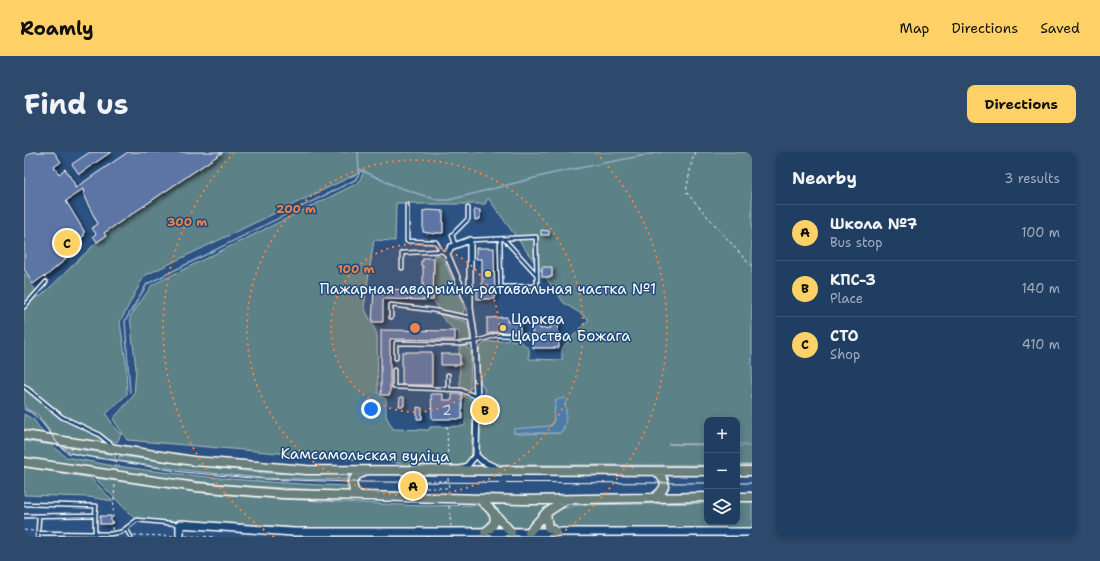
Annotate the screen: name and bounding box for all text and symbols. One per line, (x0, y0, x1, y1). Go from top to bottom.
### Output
text: Roamly (20, 16, 94, 41)
text: Map (900, 19, 930, 37)
text: Directions (952, 19, 1018, 37)
text: Saved (1040, 19, 1080, 37)
text: Find us (24, 85, 129, 123)
button: Directions (967, 85, 1076, 123)
text: Nearby (792, 167, 857, 189)
text: 3 results (1004, 170, 1060, 187)
text: 200 m (276, 201, 316, 217)
text: 300 m (167, 214, 207, 230)
text: Школа №7 (830, 214, 917, 234)
text: A (800, 224, 810, 241)
text: 100 m (1021, 224, 1060, 241)
pin: C (54, 228, 80, 258)
text: Bus stop (830, 234, 882, 251)
text: 100 m (338, 261, 375, 277)
marker: Пажарная аварыйна-ратавальная частка №1 (483, 269, 493, 279)
text: КПС-3 (830, 270, 876, 290)
place label: Пажарная аварыйна-ратавальная частка №1 (320, 279, 656, 299)
text: B (801, 280, 809, 297)
text: 140 m (1021, 280, 1060, 297)
text: Place (830, 290, 863, 307)
place label: Царква Царства Божага (511, 309, 631, 346)
centre of rings (408, 321, 422, 335)
marker: Царква Царства Божага (498, 323, 508, 333)
text: СТО (830, 326, 858, 346)
text: C (801, 336, 809, 353)
text: 410 m (1022, 336, 1060, 353)
text: Shop (830, 346, 860, 363)
pin: B (472, 395, 498, 425)
your location (361, 399, 381, 419)
house number: 2 (442, 402, 452, 419)
map controls (704, 417, 740, 525)
button: + (704, 417, 740, 453)
street label: Камсамольская вуліца (280, 444, 450, 466)
button: − (704, 453, 740, 489)
pin: A (400, 471, 426, 501)
button: layers (704, 489, 740, 525)

